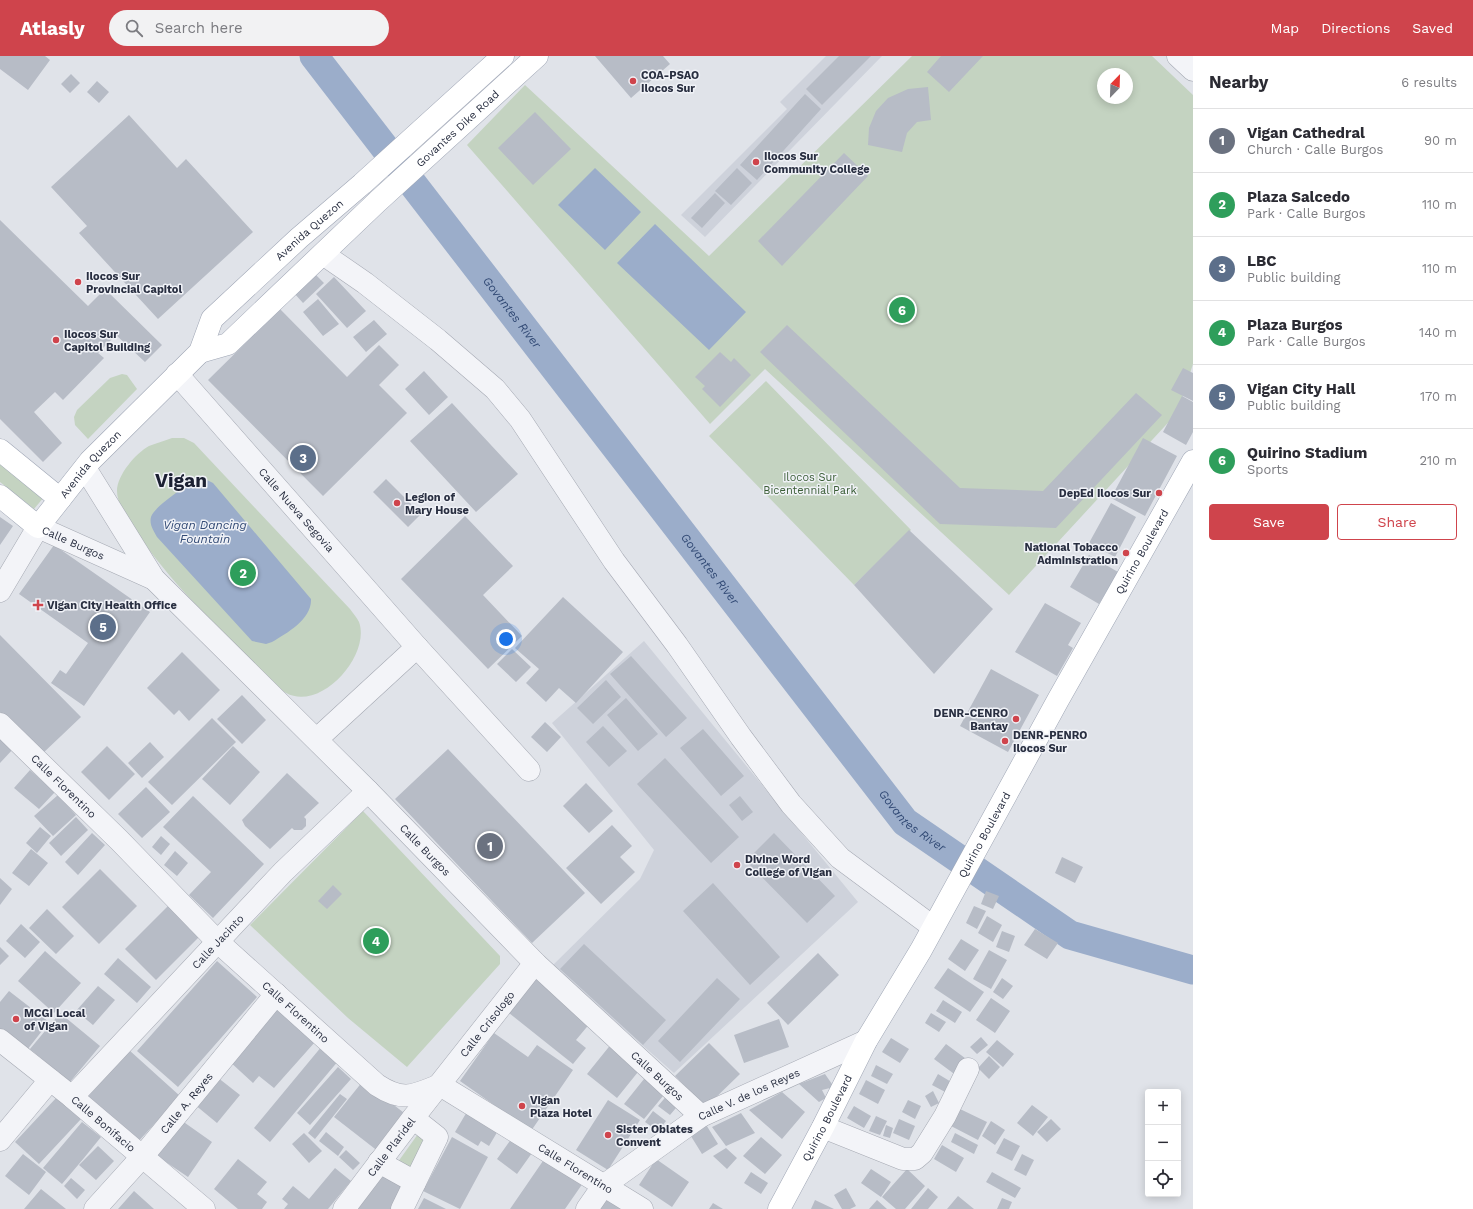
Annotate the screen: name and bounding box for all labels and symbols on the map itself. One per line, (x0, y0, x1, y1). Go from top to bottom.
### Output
north arrow (1097, 68, 1133, 104)
place label: COA-PSAO Ilocos Sur (641, 69, 699, 95)
marker: COA-PSAO Ilocos Sur (628, 76, 638, 86)
street label: Govantes Dike Road (414, 88, 502, 170)
place label: Ilocos Sur Community College (764, 150, 870, 176)
marker: Ilocos Sur Community College (751, 157, 761, 167)
street label: Avenida Quezon (273, 197, 346, 264)
place label: Ilocos Sur Provincial Capitol (86, 270, 182, 296)
water label: Govantes River (480, 274, 545, 352)
marker: Ilocos Sur Provincial Capitol (73, 277, 83, 287)
pin: 6 (889, 295, 915, 325)
place label: Ilocos Sur Capitol Building (64, 328, 151, 354)
marker: Ilocos Sur Capitol Building (51, 335, 61, 345)
street label: Avenida Quezon (57, 428, 124, 501)
pin: 3 (290, 443, 316, 473)
street label: Calle Nueva Segovia (256, 466, 337, 555)
district label: Vigan (155, 469, 207, 492)
park label: Ilocos Sur Bicentennial Park (763, 471, 857, 497)
place label: DepEd Ilocos Sur (1059, 487, 1151, 500)
marker: DepEd Ilocos Sur (1154, 488, 1164, 498)
place label: Legion of Mary House (405, 491, 469, 517)
marker: Legion of Mary House (392, 498, 402, 508)
street label: Quirino Boulevard (1113, 507, 1171, 597)
water label: Vigan Dancing Fountain (163, 518, 247, 546)
street label: Calle Burgos (40, 524, 106, 563)
water label: Govantes River (678, 531, 743, 609)
place label: National Tobacco Administration (1025, 541, 1118, 567)
marker: National Tobacco Administration (1121, 548, 1131, 558)
pin: 2 (230, 558, 256, 588)
marker: Vigan City Health Office (32, 599, 44, 611)
place label: Vigan City Health Office (47, 599, 177, 612)
pin: 5 (90, 612, 116, 642)
your location (496, 629, 516, 649)
place label: DENR-CENRO Bantay (934, 707, 1009, 733)
marker: DENR-CENRO Bantay (1011, 714, 1021, 724)
place label: DENR-PENRO Ilocos Sur (1013, 729, 1087, 755)
marker: DENR-PENRO Ilocos Sur (1000, 736, 1010, 746)
street label: Calle Florentino (28, 752, 99, 821)
water label: Govantes River (876, 787, 949, 855)
street label: Quirino Boulevard (956, 790, 1013, 880)
street label: Calle Burgos (397, 822, 453, 879)
pin: 1 (477, 831, 503, 861)
place label: Divine Word College of Vigan (745, 853, 832, 879)
marker: Divine Word College of Vigan (732, 860, 742, 870)
street label: Calle Jacinto (189, 912, 247, 972)
pin: 4 (363, 926, 389, 956)
street label: Calle Florentino (259, 979, 332, 1046)
street label: Calle Crisologo (457, 989, 517, 1060)
place label: MCGI Local of Vigan (24, 1007, 86, 1033)
marker: MCGI Local of Vigan (11, 1014, 21, 1024)
street label: Calle Burgos (628, 1049, 686, 1104)
street label: Calle V. de los Reyes (696, 1066, 802, 1123)
street label: Calle A. Reyes (158, 1070, 216, 1137)
street label: Quirino Boulevard (800, 1073, 855, 1164)
street label: Calle Bonifacio (68, 1093, 138, 1155)
place label: Vigan Plaza Hotel (530, 1094, 592, 1120)
marker: Vigan Plaza Hotel (517, 1101, 527, 1111)
street label: Calle Plaridel (365, 1114, 419, 1179)
place label: Sister Oblates Convent (616, 1123, 693, 1149)
marker: Sister Oblates Convent (603, 1130, 613, 1140)
street label: Calle Florentino (535, 1141, 615, 1197)

